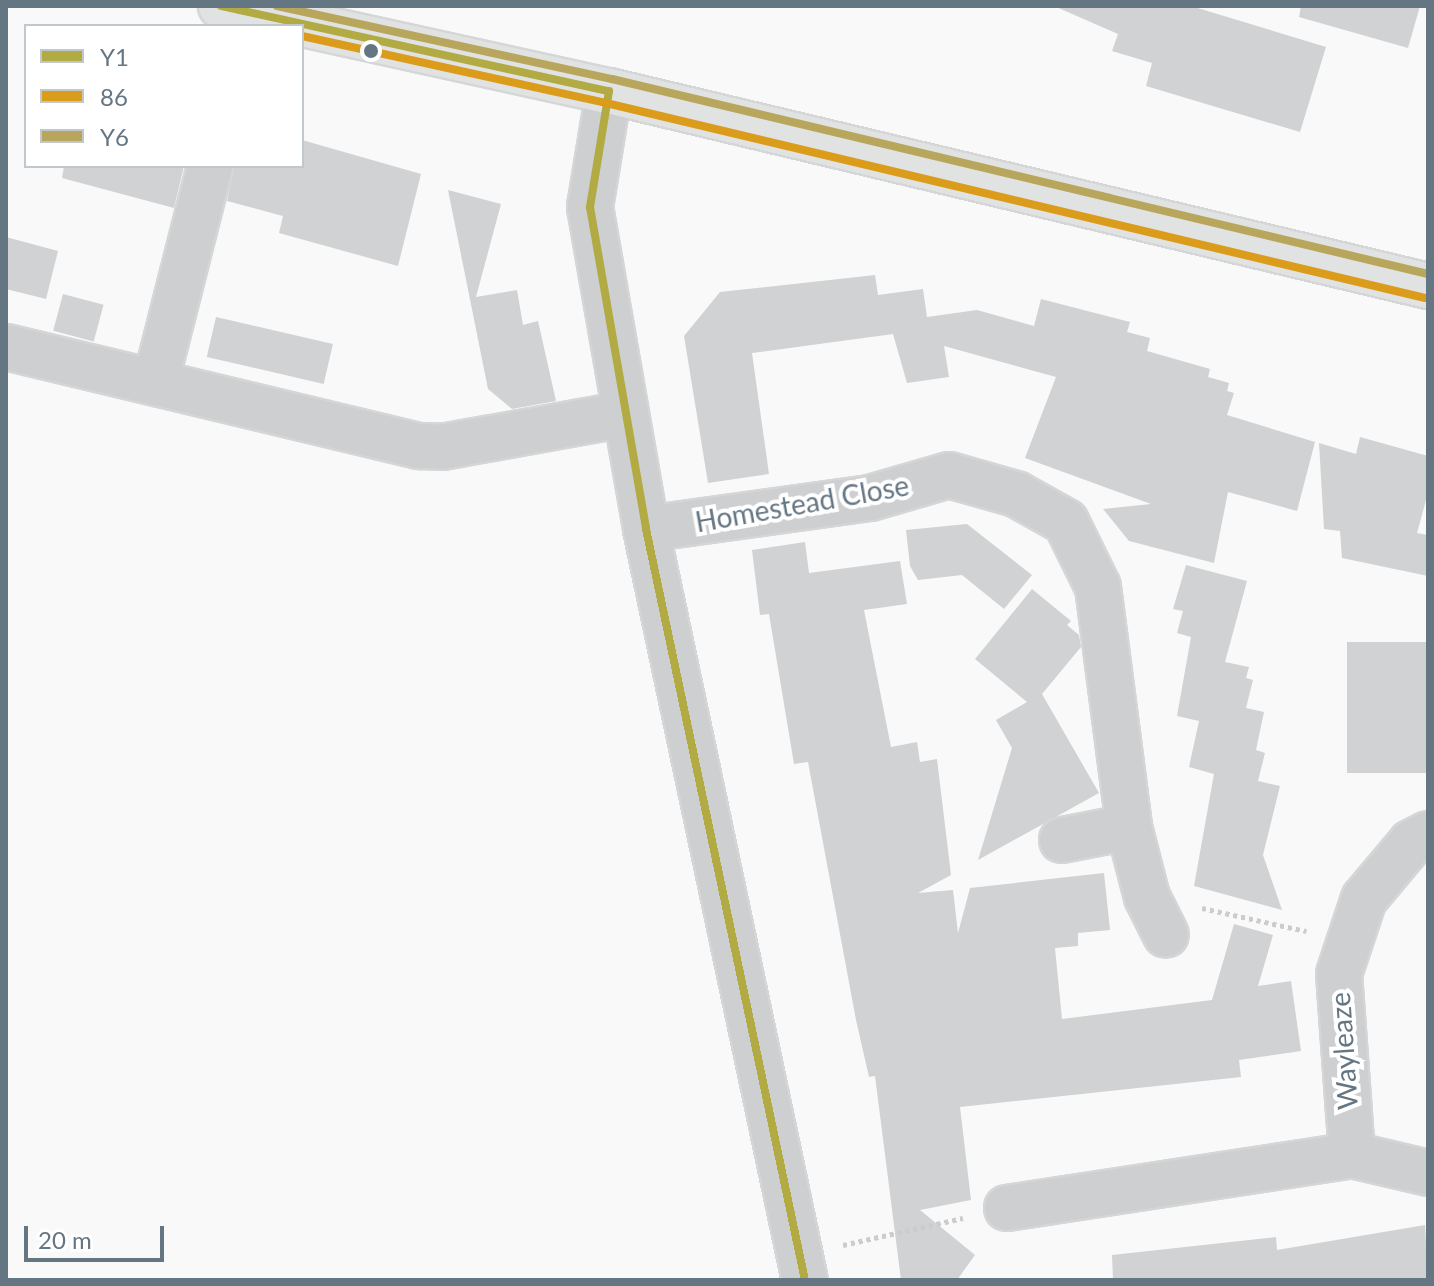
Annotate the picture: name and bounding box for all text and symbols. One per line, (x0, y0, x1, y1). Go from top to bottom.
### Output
legend (24, 24, 304, 168)
text: Y1 (100, 42, 129, 71)
unlabelled marker (363, 43, 379, 59)
text: 86 (100, 82, 128, 111)
text: Y6 (100, 122, 129, 151)
street label: Homestead Close (693, 468, 911, 538)
street label: Wayleaze (1322, 991, 1364, 1111)
scale bar (28, 1210, 168, 1260)
text: 20 m (38, 1225, 92, 1254)

